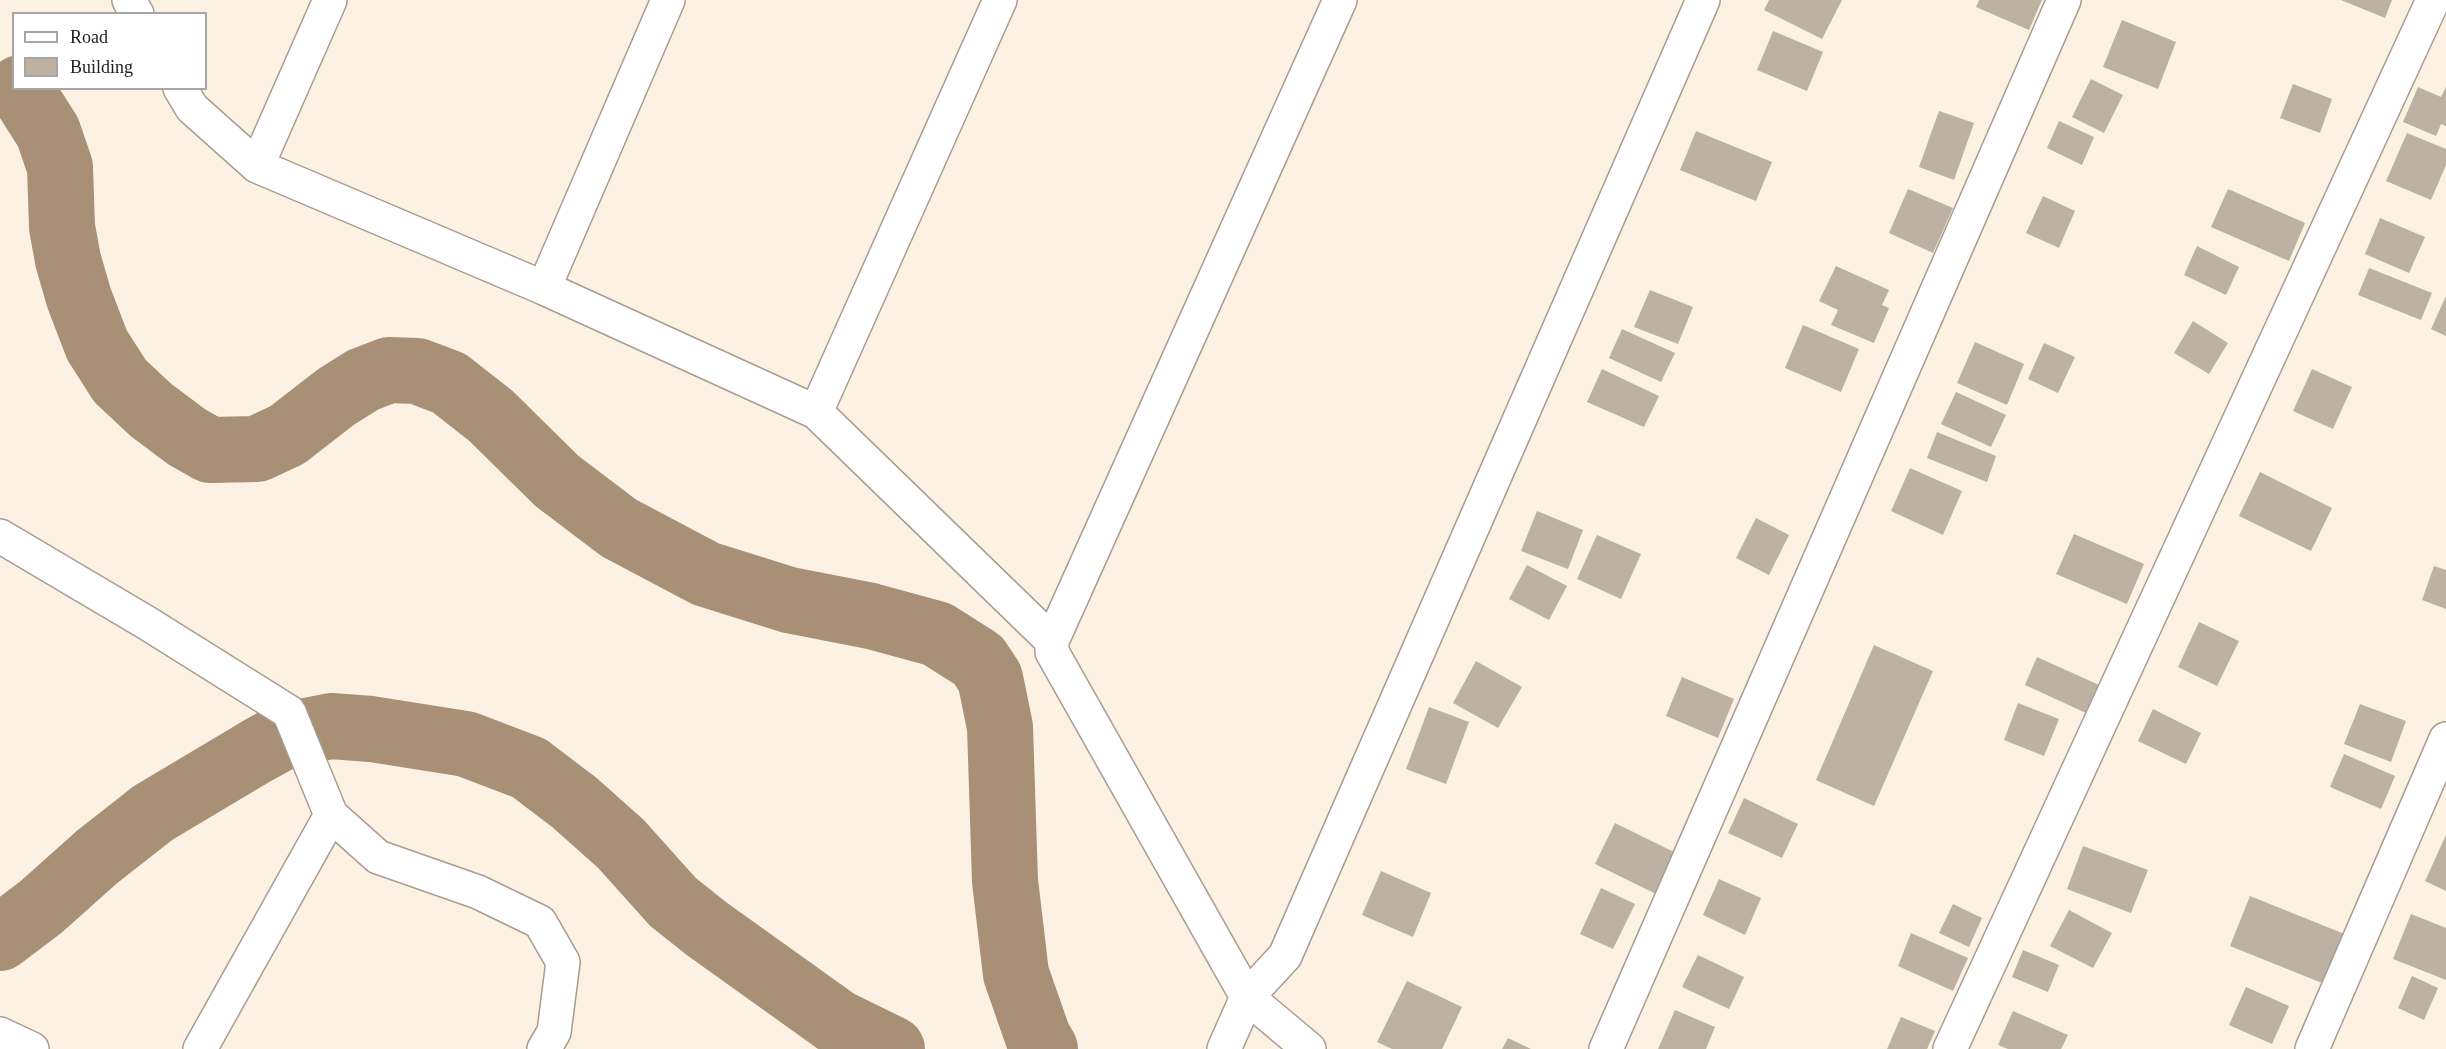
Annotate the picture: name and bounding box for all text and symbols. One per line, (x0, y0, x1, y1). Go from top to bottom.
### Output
legend (12, 12, 207, 90)
text: Road (70, 27, 108, 47)
text: Building (70, 57, 133, 77)

